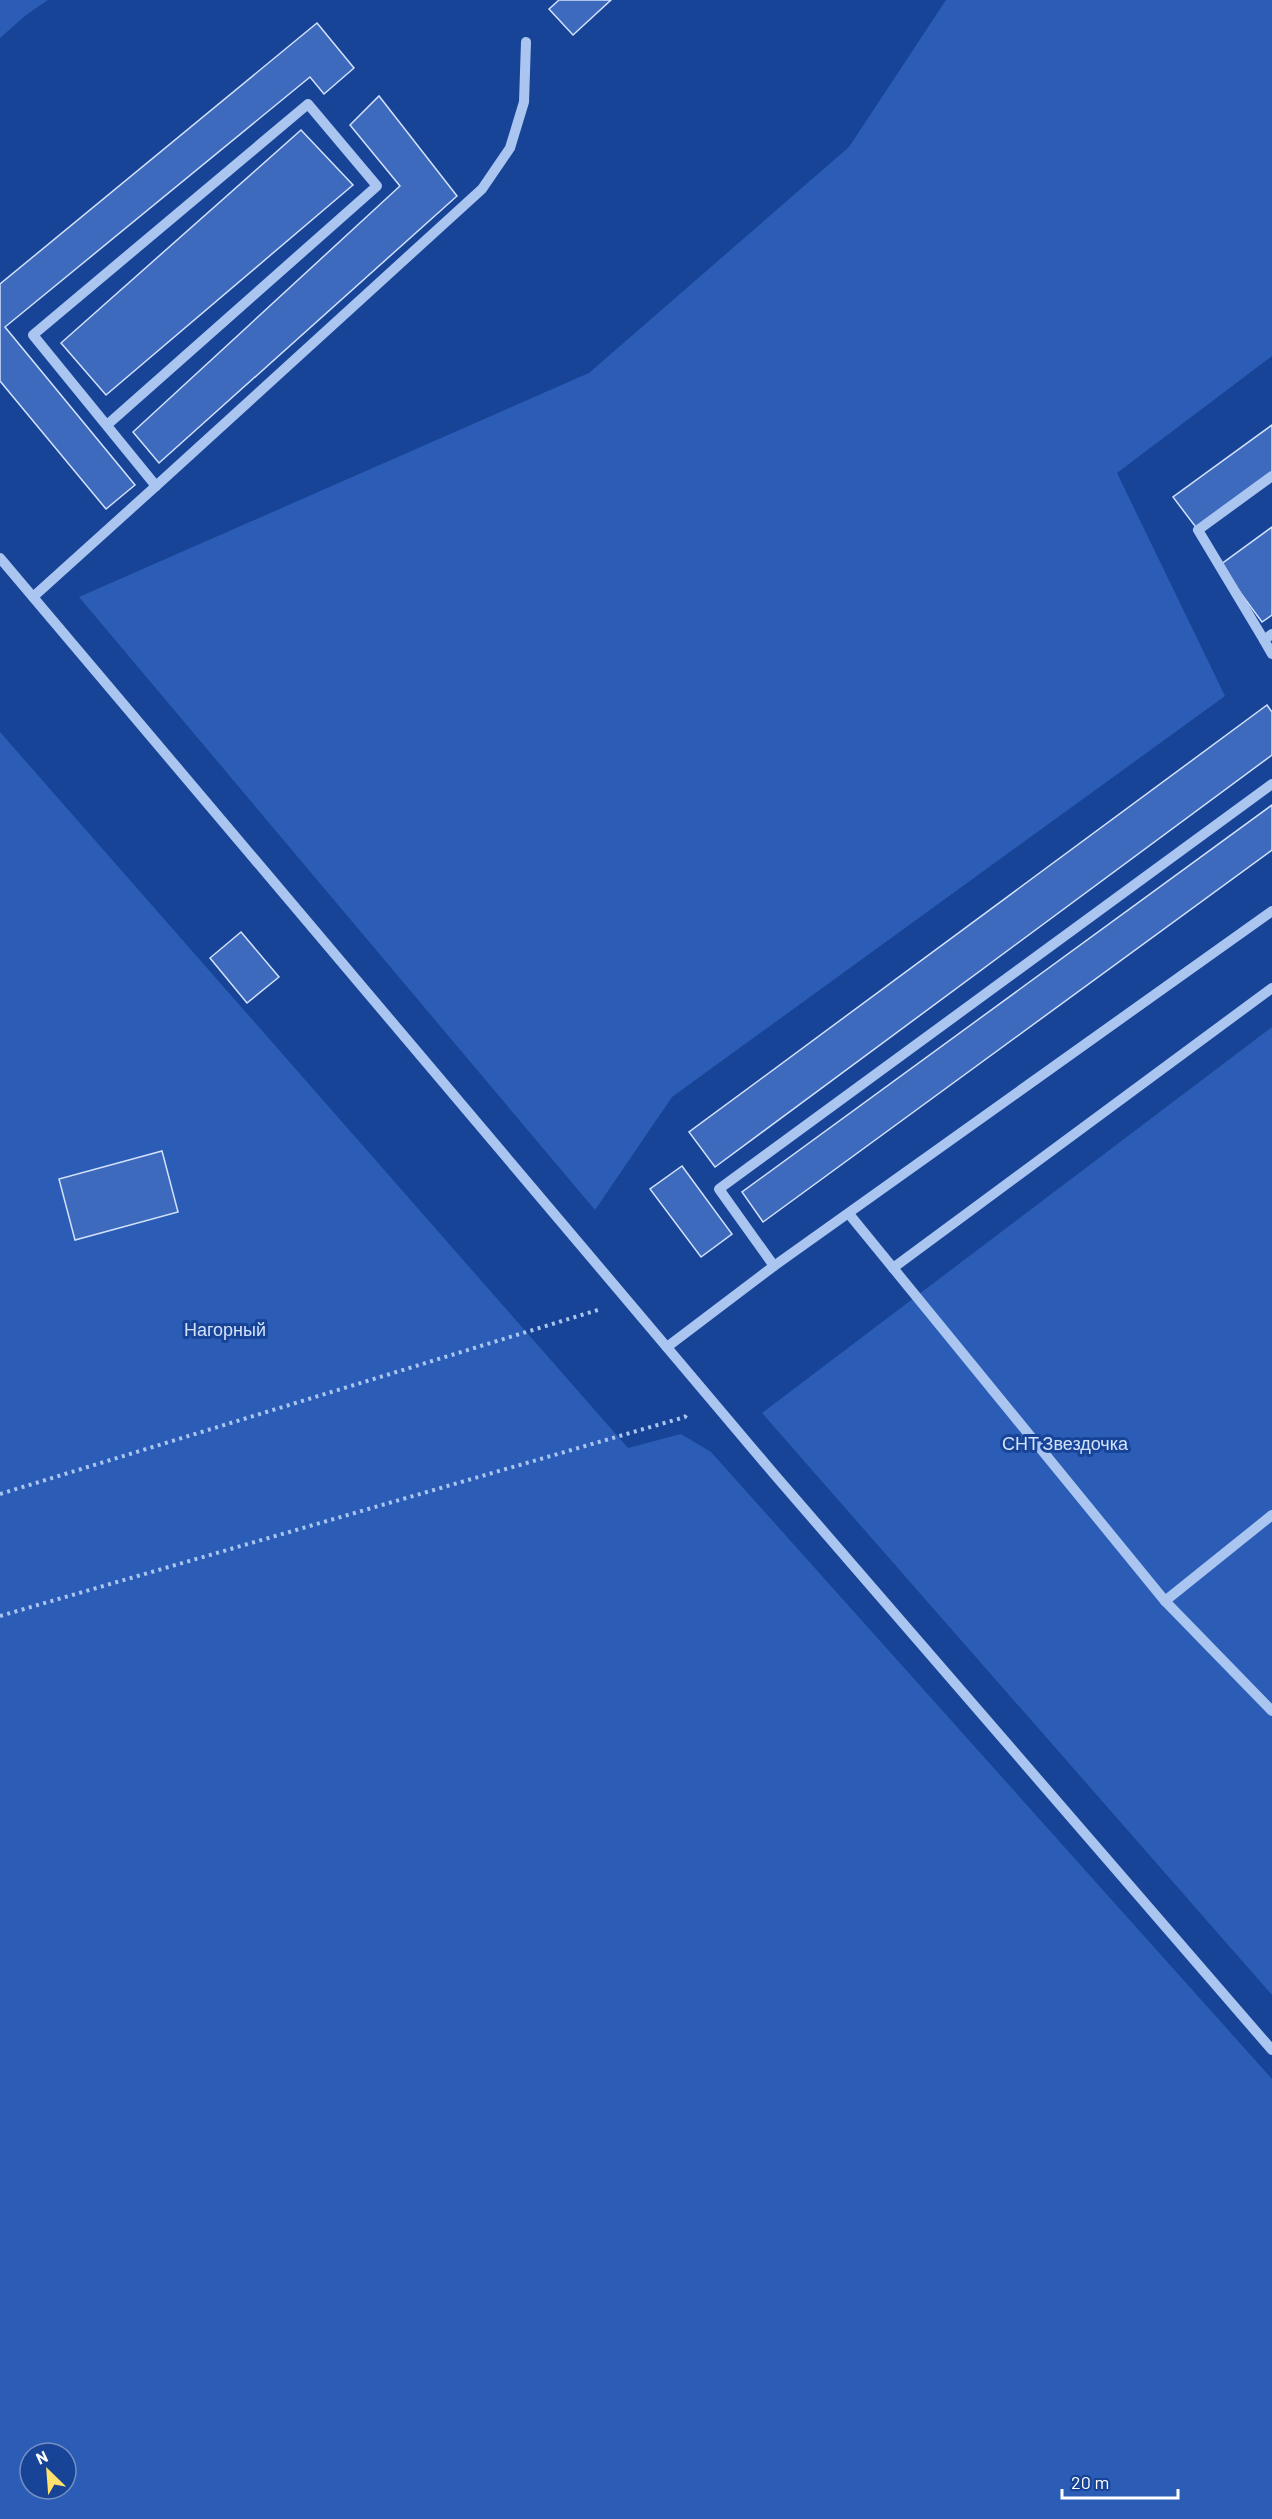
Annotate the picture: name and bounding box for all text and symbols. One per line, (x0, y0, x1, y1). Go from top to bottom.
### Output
park label: Нагорный (184, 1318, 266, 1340)
park label: СНТ Звездочка (1002, 1432, 1129, 1454)
north arrow (18, 2441, 78, 2501)
text: N (33, 2446, 50, 2468)
scale bar (1062, 2462, 1178, 2500)
text: 20 m (1071, 2471, 1109, 2493)

